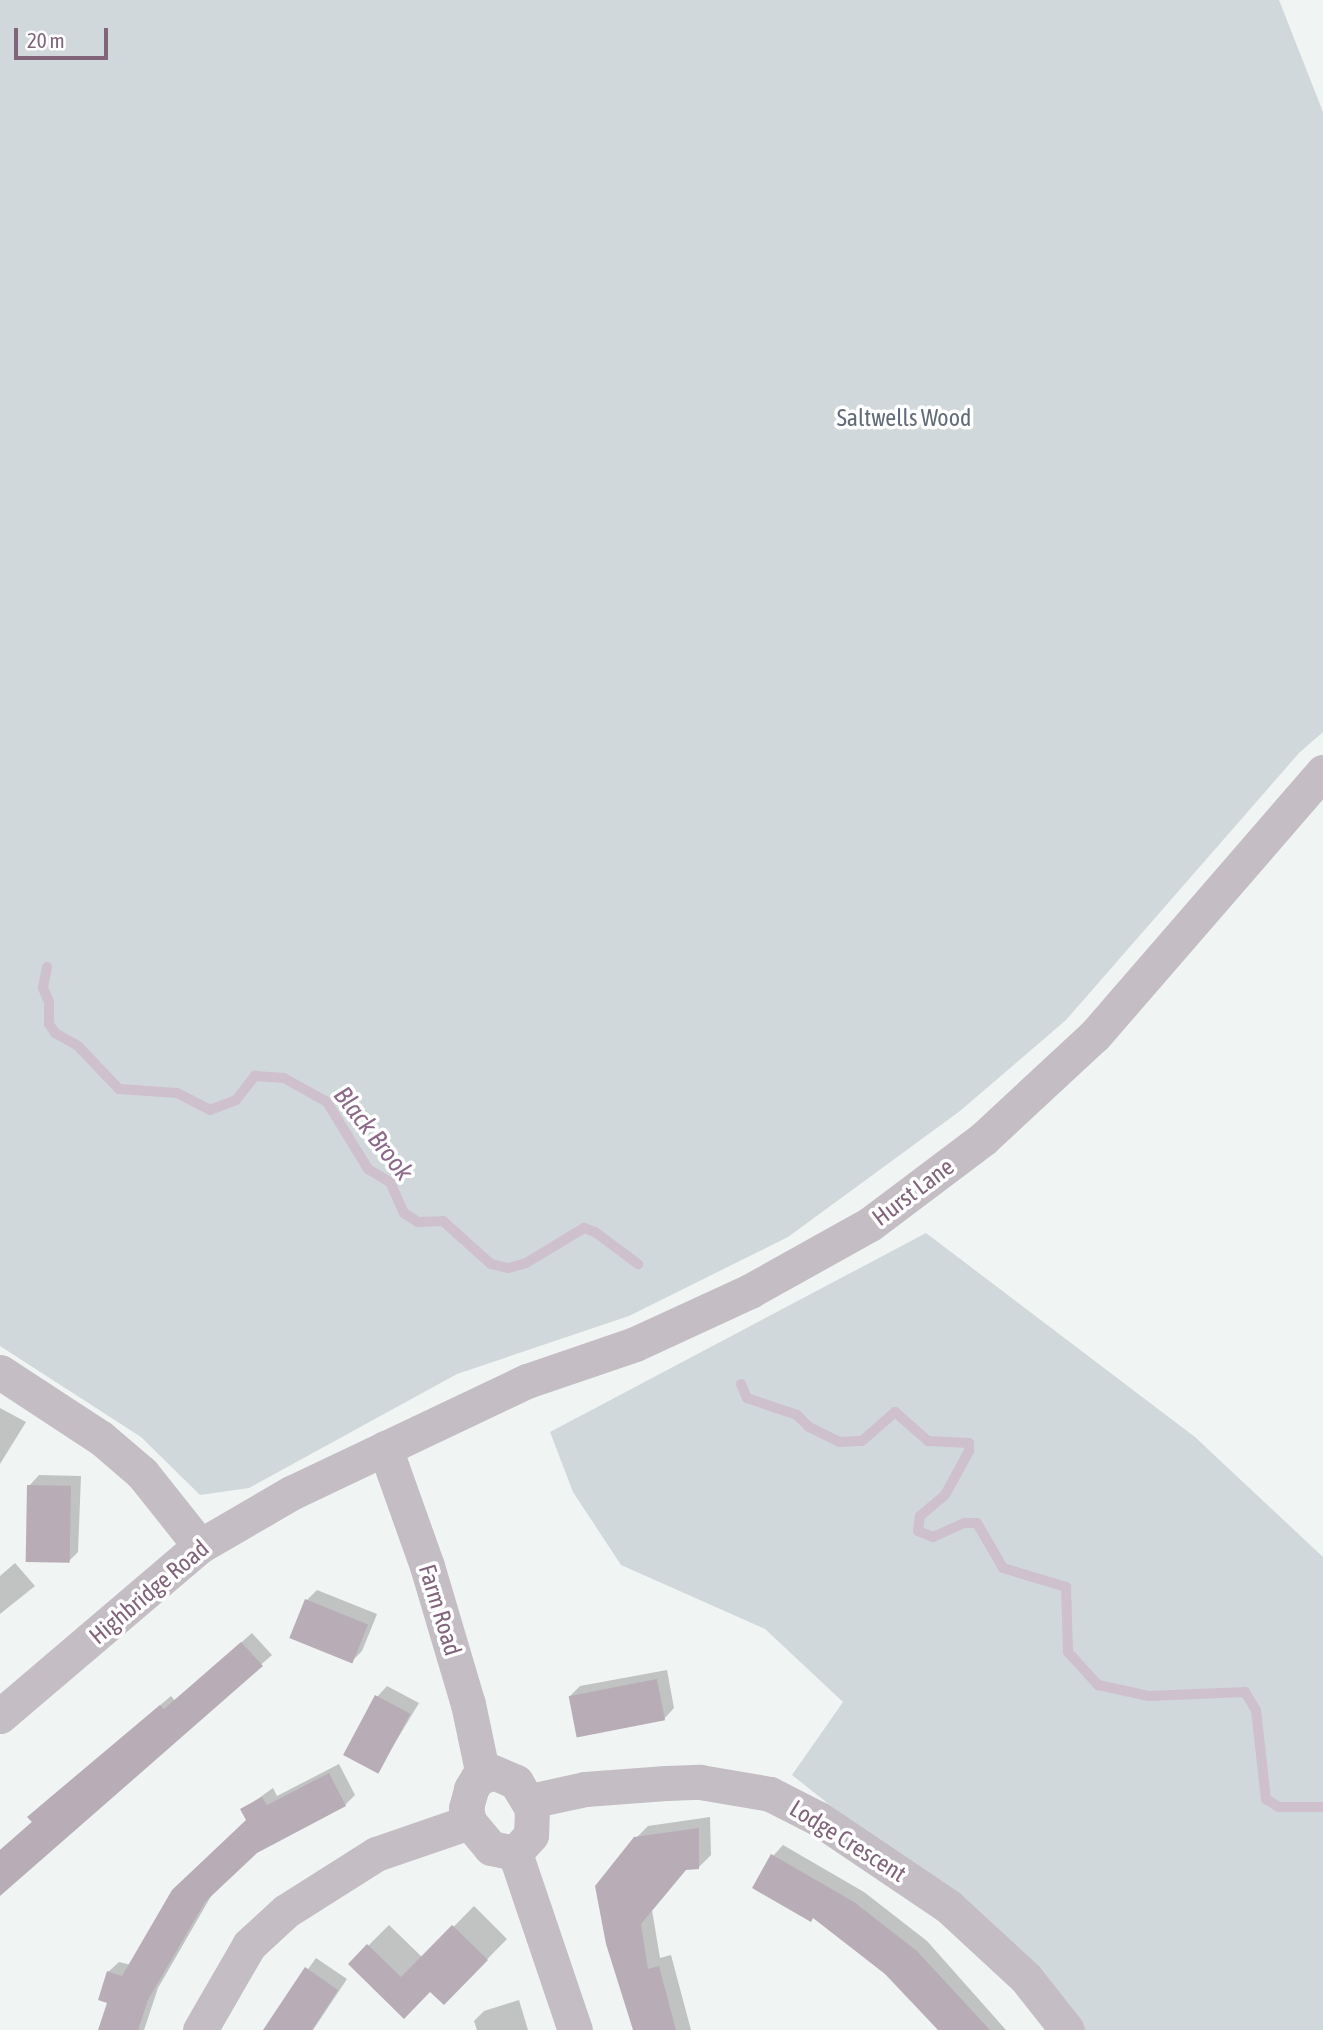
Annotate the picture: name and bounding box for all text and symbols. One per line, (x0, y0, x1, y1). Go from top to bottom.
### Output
scale bar (18, 14, 112, 58)
text: 20 m (27, 28, 65, 52)
park label: Saltwells Wood (837, 404, 971, 432)
water label: Black Brook (327, 1081, 419, 1187)
street label: Hurst Lane (867, 1152, 959, 1232)
street label: Highbridge Road (84, 1534, 214, 1650)
street label: Farm Road (413, 1561, 467, 1659)
street label: Lodge Crescent (785, 1794, 911, 1888)

